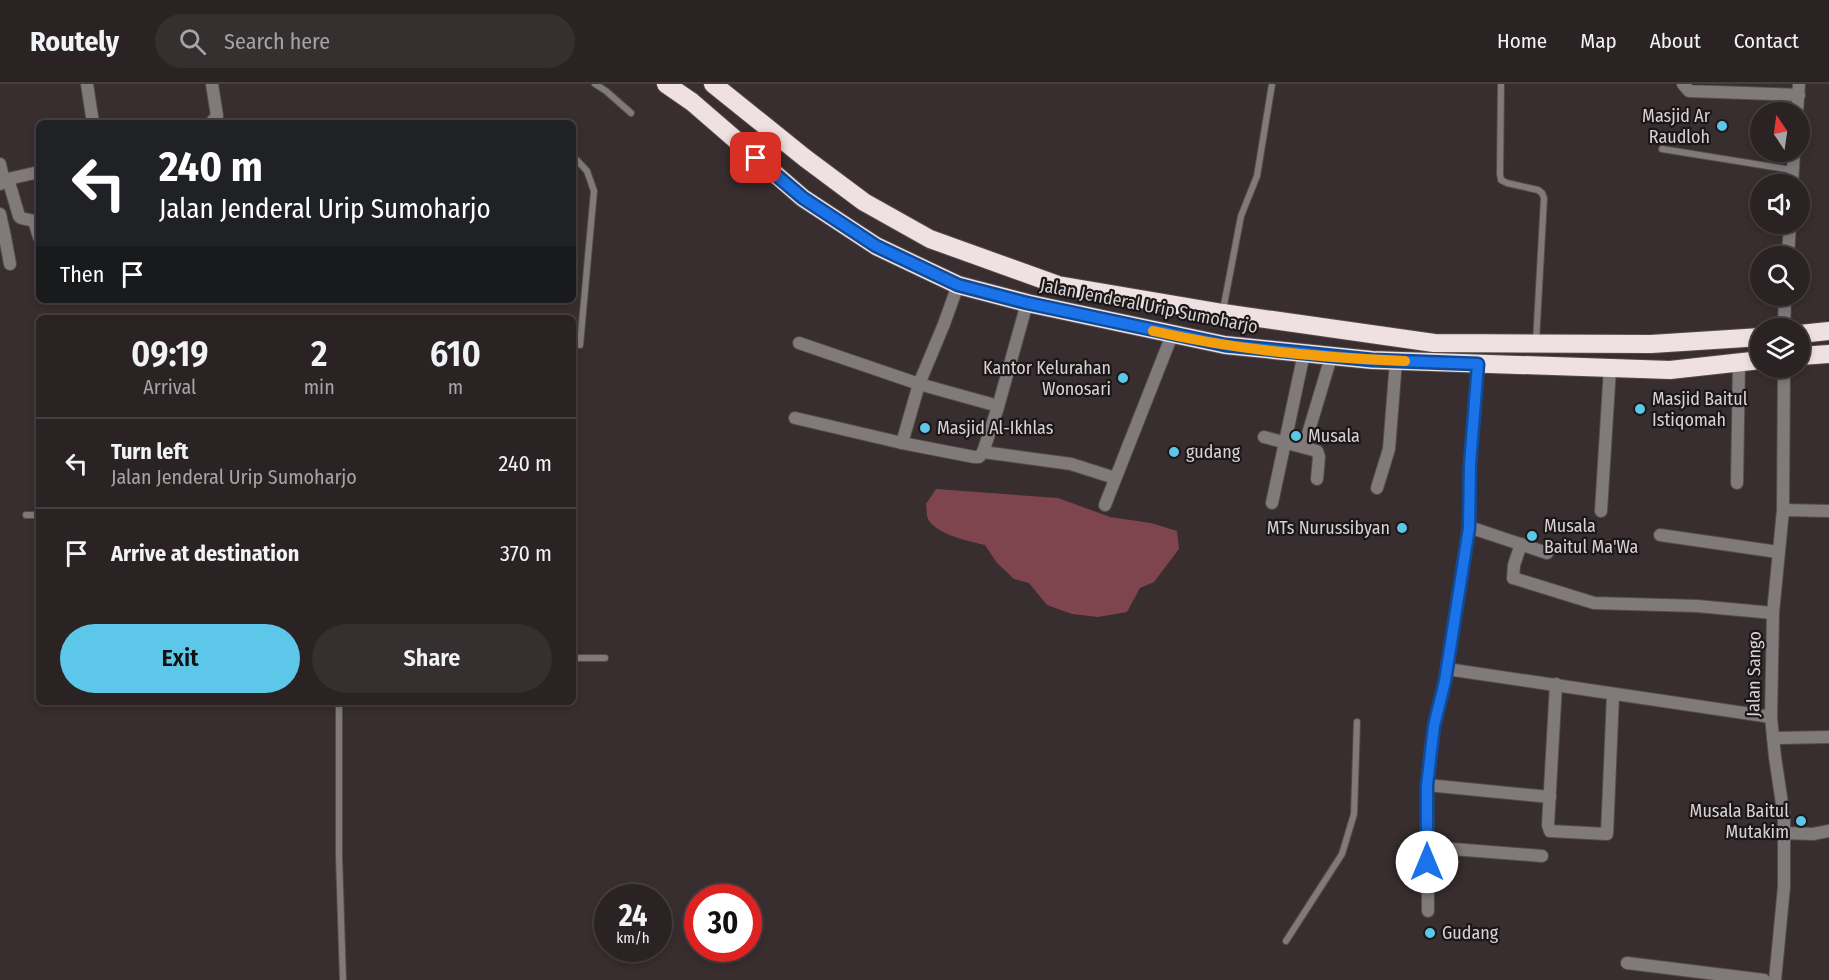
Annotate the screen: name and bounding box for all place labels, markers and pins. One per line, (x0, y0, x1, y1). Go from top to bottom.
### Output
place label: Masjid Ar Raudloh (1642, 105, 1711, 148)
marker: Masjid Ar Raudloh (1715, 119, 1729, 133)
pin (730, 132, 781, 183)
place label: Kantor Kelurahan Wonosari (983, 357, 1111, 400)
marker: Kantor Kelurahan Wonosari (1116, 371, 1130, 385)
place label: Masjid Baitul Istiqomah (1652, 388, 1748, 431)
marker: Masjid Baitul Istiqomah (1633, 402, 1647, 416)
place label: Masjid Al-Ikhlas (937, 417, 1054, 439)
marker: Masjid Al-Ikhlas (918, 421, 932, 435)
place label: Musala (1308, 425, 1360, 447)
marker: Musala (1289, 429, 1303, 443)
place label: gudang (1186, 441, 1241, 463)
marker: gudang (1167, 445, 1181, 459)
place label: Musala Baitul Ma'Wa (1544, 515, 1638, 558)
place label: MTs Nurussibyan (1267, 517, 1390, 539)
marker: MTs Nurussibyan (1395, 521, 1409, 535)
marker: Musala Baitul Ma'Wa (1525, 529, 1539, 543)
place label: Musala Baitul Mutakim (1690, 800, 1789, 843)
marker: Musala Baitul Mutakim (1794, 814, 1808, 828)
place label: Gudang (1442, 922, 1499, 944)
marker: Gudang (1423, 926, 1437, 940)

